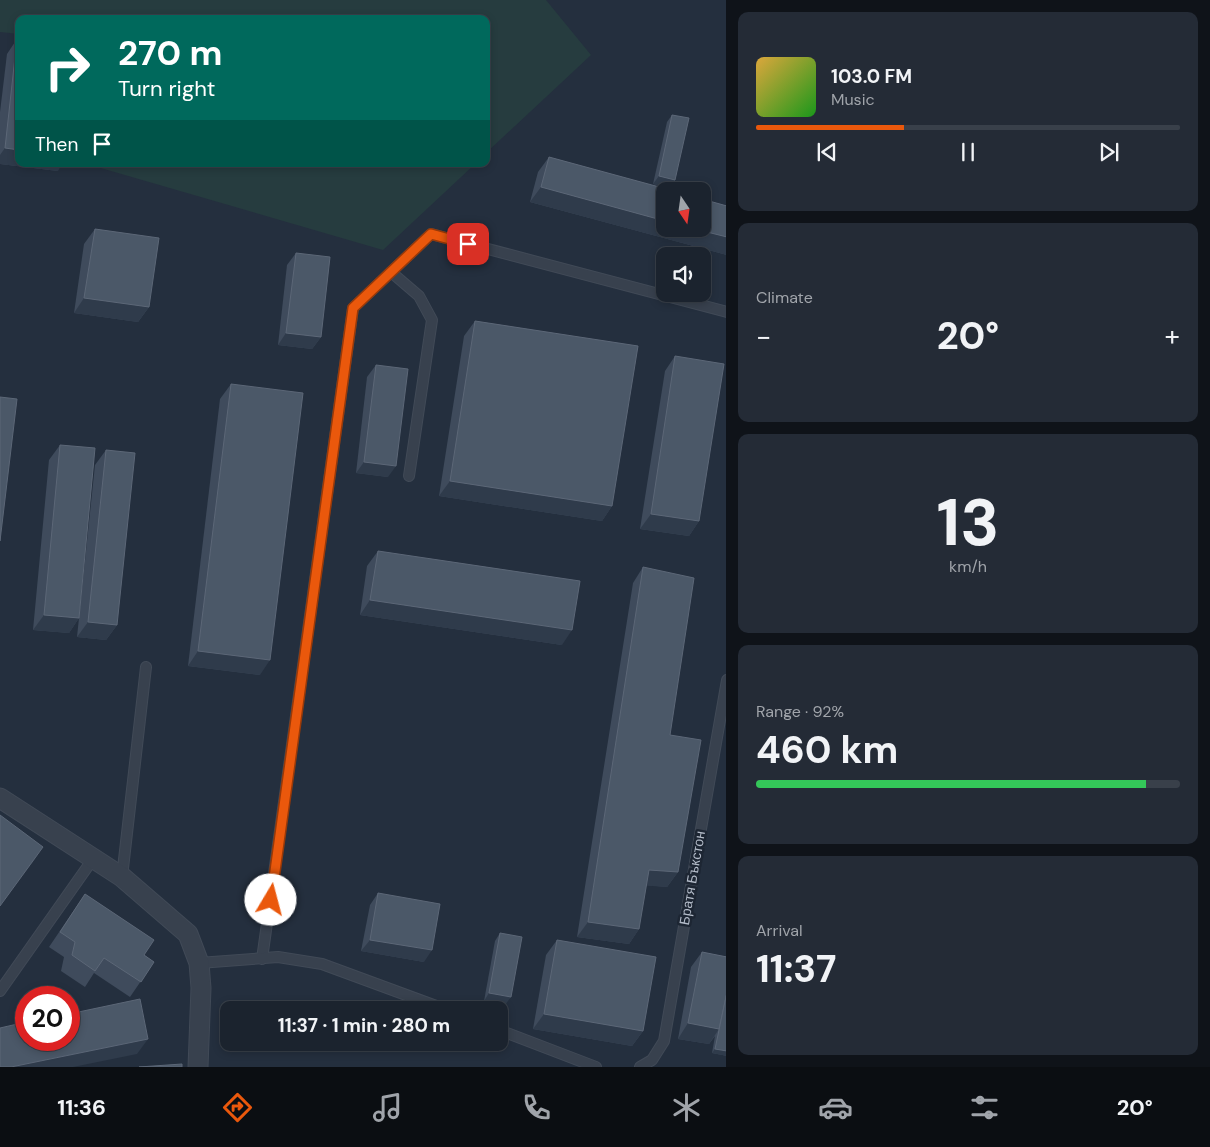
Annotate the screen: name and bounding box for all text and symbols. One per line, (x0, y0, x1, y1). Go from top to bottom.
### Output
text: 270 m (118, 30, 222, 76)
icon: right (35, 35, 100, 100)
text: 103.0 FM (831, 64, 912, 89)
text: Turn right (118, 74, 215, 103)
text: Music (831, 89, 875, 110)
icon: arrive (88, 130, 116, 158)
text: Then (35, 132, 78, 157)
icon: previous (813, 138, 841, 166)
icon: pause (954, 138, 982, 166)
icon: next (1095, 138, 1123, 166)
north arrow (656, 182, 711, 238)
map controls (656, 182, 711, 302)
pin (447, 223, 489, 265)
icon: arrive (454, 230, 482, 258)
button: sound (656, 247, 711, 302)
text: Climate (756, 287, 813, 308)
text: 20° (937, 311, 999, 361)
text: − (756, 318, 771, 355)
text: + (1165, 318, 1180, 355)
text: 13 (937, 481, 999, 565)
text: km/h (949, 556, 987, 577)
text: Range · 92% (756, 701, 844, 722)
text: 460 km (756, 725, 898, 775)
street label: Братя Бъкстон (675, 830, 709, 926)
position arrow (244, 873, 296, 925)
text: Arrival (756, 920, 803, 941)
text: 11:37 (756, 944, 836, 994)
speed limit sign: 20 (15, 986, 80, 1051)
text: 11:37 · 1 min · 280 m (278, 1013, 450, 1038)
icon: directions (220, 1090, 255, 1125)
icon: music (370, 1090, 405, 1125)
icon: phone (519, 1090, 554, 1125)
icon: climate (669, 1090, 704, 1125)
icon: car (818, 1090, 853, 1125)
icon: filters (967, 1090, 1002, 1125)
text: 11:36 (57, 1093, 106, 1122)
text: 20° (1117, 1093, 1153, 1122)

